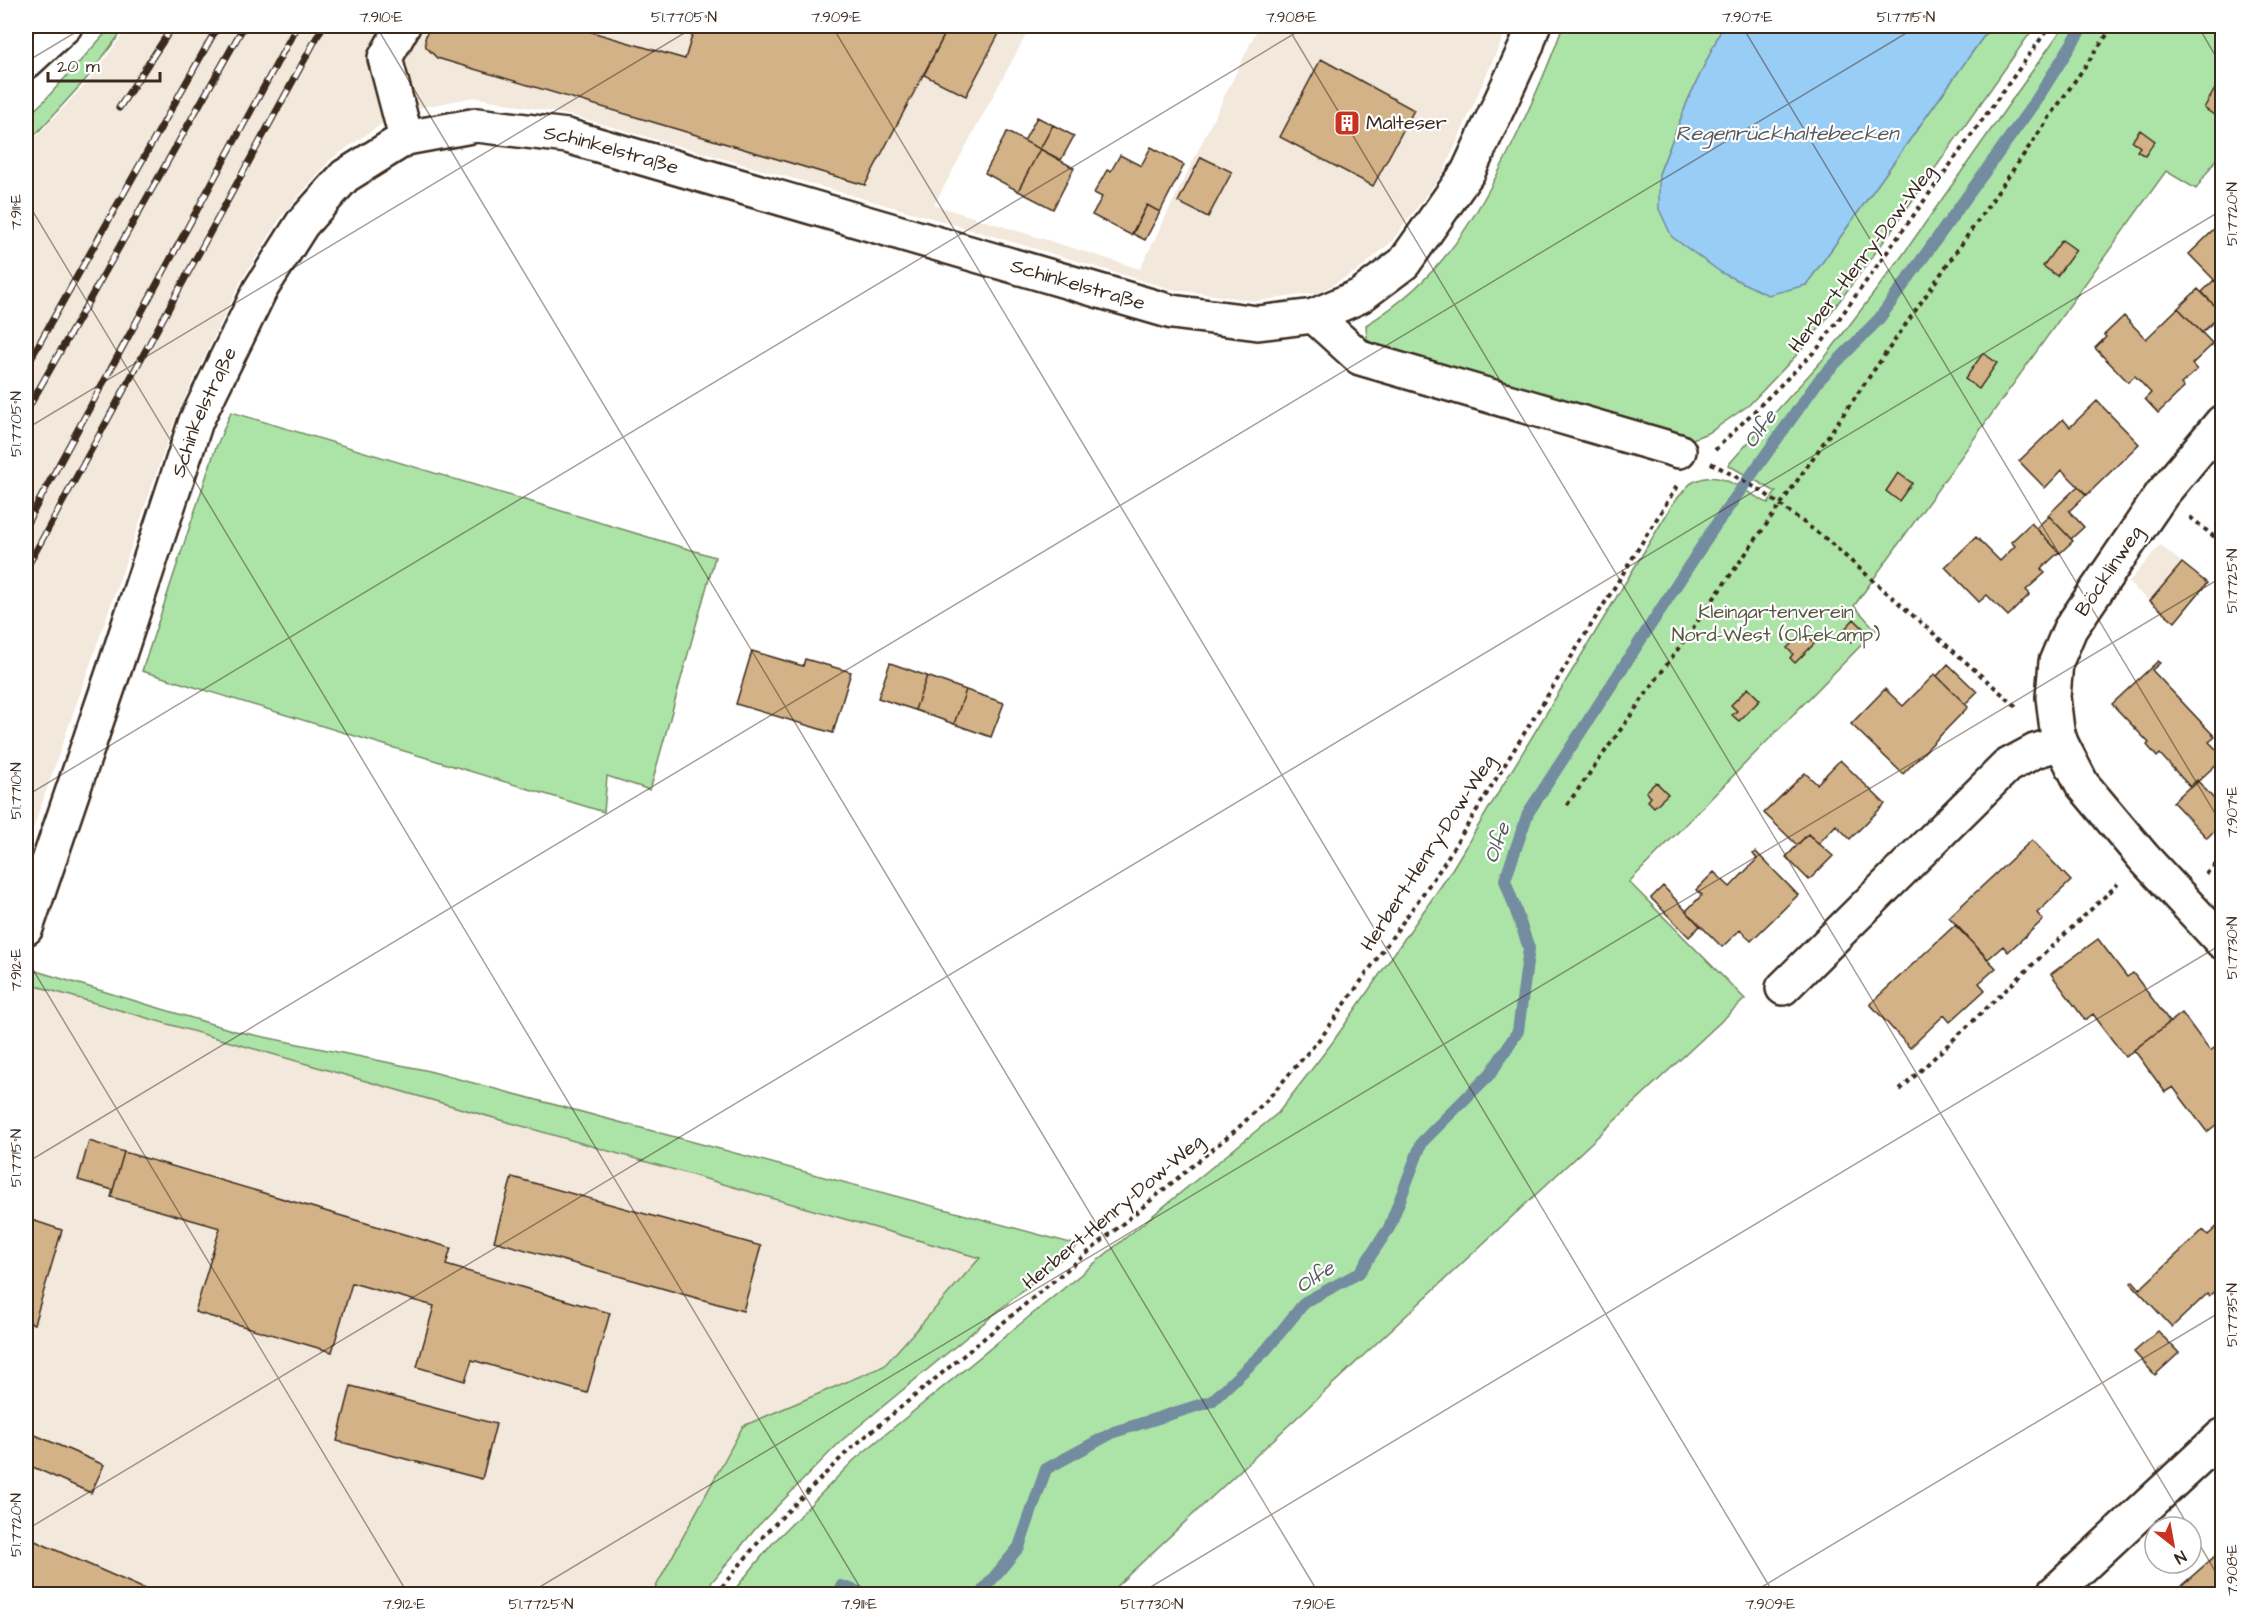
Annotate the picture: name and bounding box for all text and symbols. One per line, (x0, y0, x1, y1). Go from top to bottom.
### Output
text: 7.910°E (359, 7, 403, 28)
text: 51.7705°N (651, 7, 717, 28)
text: 7.909°E (811, 7, 861, 28)
text: 7.908°E (1265, 7, 1317, 28)
text: 7.907°E (1722, 7, 1772, 28)
text: 51.7715°N (1877, 7, 1935, 28)
scale bar (48, 45, 160, 83)
text: 20 m (57, 54, 100, 79)
building icon: Malteser (1332, 108, 1362, 138)
place label: Malteser (1366, 109, 1447, 137)
street label: Schinkelstraße (542, 119, 682, 182)
water label: Regenrückhaltebecken (1676, 119, 1900, 149)
street label: Herbert-Henry-Dow-Weg (1782, 159, 1943, 359)
text: 51.7720°N (2222, 182, 2243, 246)
text: 7.911°E (6, 194, 27, 230)
street label: Schinkelstraße (1007, 252, 1149, 318)
street label: Schinkelstraße (164, 342, 244, 481)
text: 51.7705°N (6, 391, 27, 457)
water label: Olfe (1736, 402, 1785, 454)
street label: Böcklinweg (2068, 520, 2150, 622)
text: 51.7725°N (2222, 548, 2243, 614)
park label: Kleingartenverein Nord-West (Olfekamp) (1672, 598, 1880, 649)
street label: Herbert-Henry-Dow-Weg (1354, 749, 1503, 957)
text: 51.7710°N (6, 762, 27, 820)
text: 7.907°E (2222, 787, 2243, 837)
water label: Olfe (1476, 817, 1518, 867)
text: 51.7730°N (2222, 917, 2243, 979)
text: 7.912°E (6, 949, 27, 991)
street label: Herbert-Henry-Dow-Weg (1016, 1128, 1210, 1297)
text: 51.7715°N (6, 1129, 27, 1187)
water label: Olfe (1290, 1253, 1342, 1300)
text: 51.7735°N (2222, 1283, 2243, 1347)
text: 51.7720°N (6, 1493, 27, 1557)
north arrow (2143, 1515, 2203, 1575)
text: 7.908°E (2222, 1544, 2243, 1596)
text: N (2170, 1545, 2190, 1569)
text: 7.912°E (383, 1594, 425, 1615)
text: 51.7725°N (508, 1594, 574, 1615)
text: 7.911°E (841, 1594, 877, 1615)
text: 51.7730°N (1121, 1594, 1183, 1615)
text: 7.910°E (1292, 1594, 1336, 1615)
text: 7.909°E (1745, 1594, 1795, 1615)

